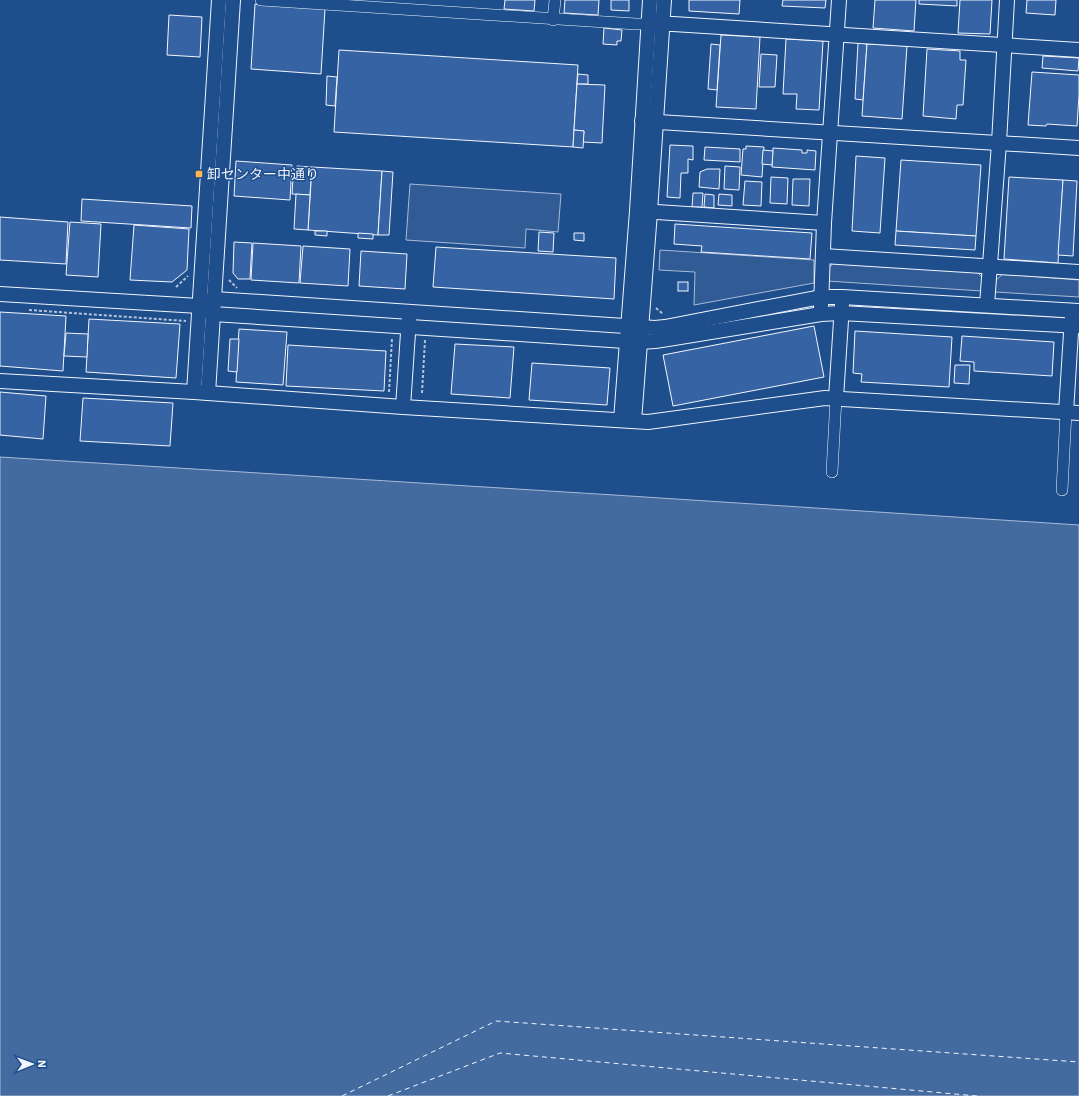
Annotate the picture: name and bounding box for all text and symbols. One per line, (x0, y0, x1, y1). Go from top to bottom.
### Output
place label: 卸センター中通り (207, 165, 319, 183)
marker: 卸センター中通り (194, 169, 204, 179)
north arrow (12, 1044, 52, 1084)
text: N (35, 1060, 49, 1068)

